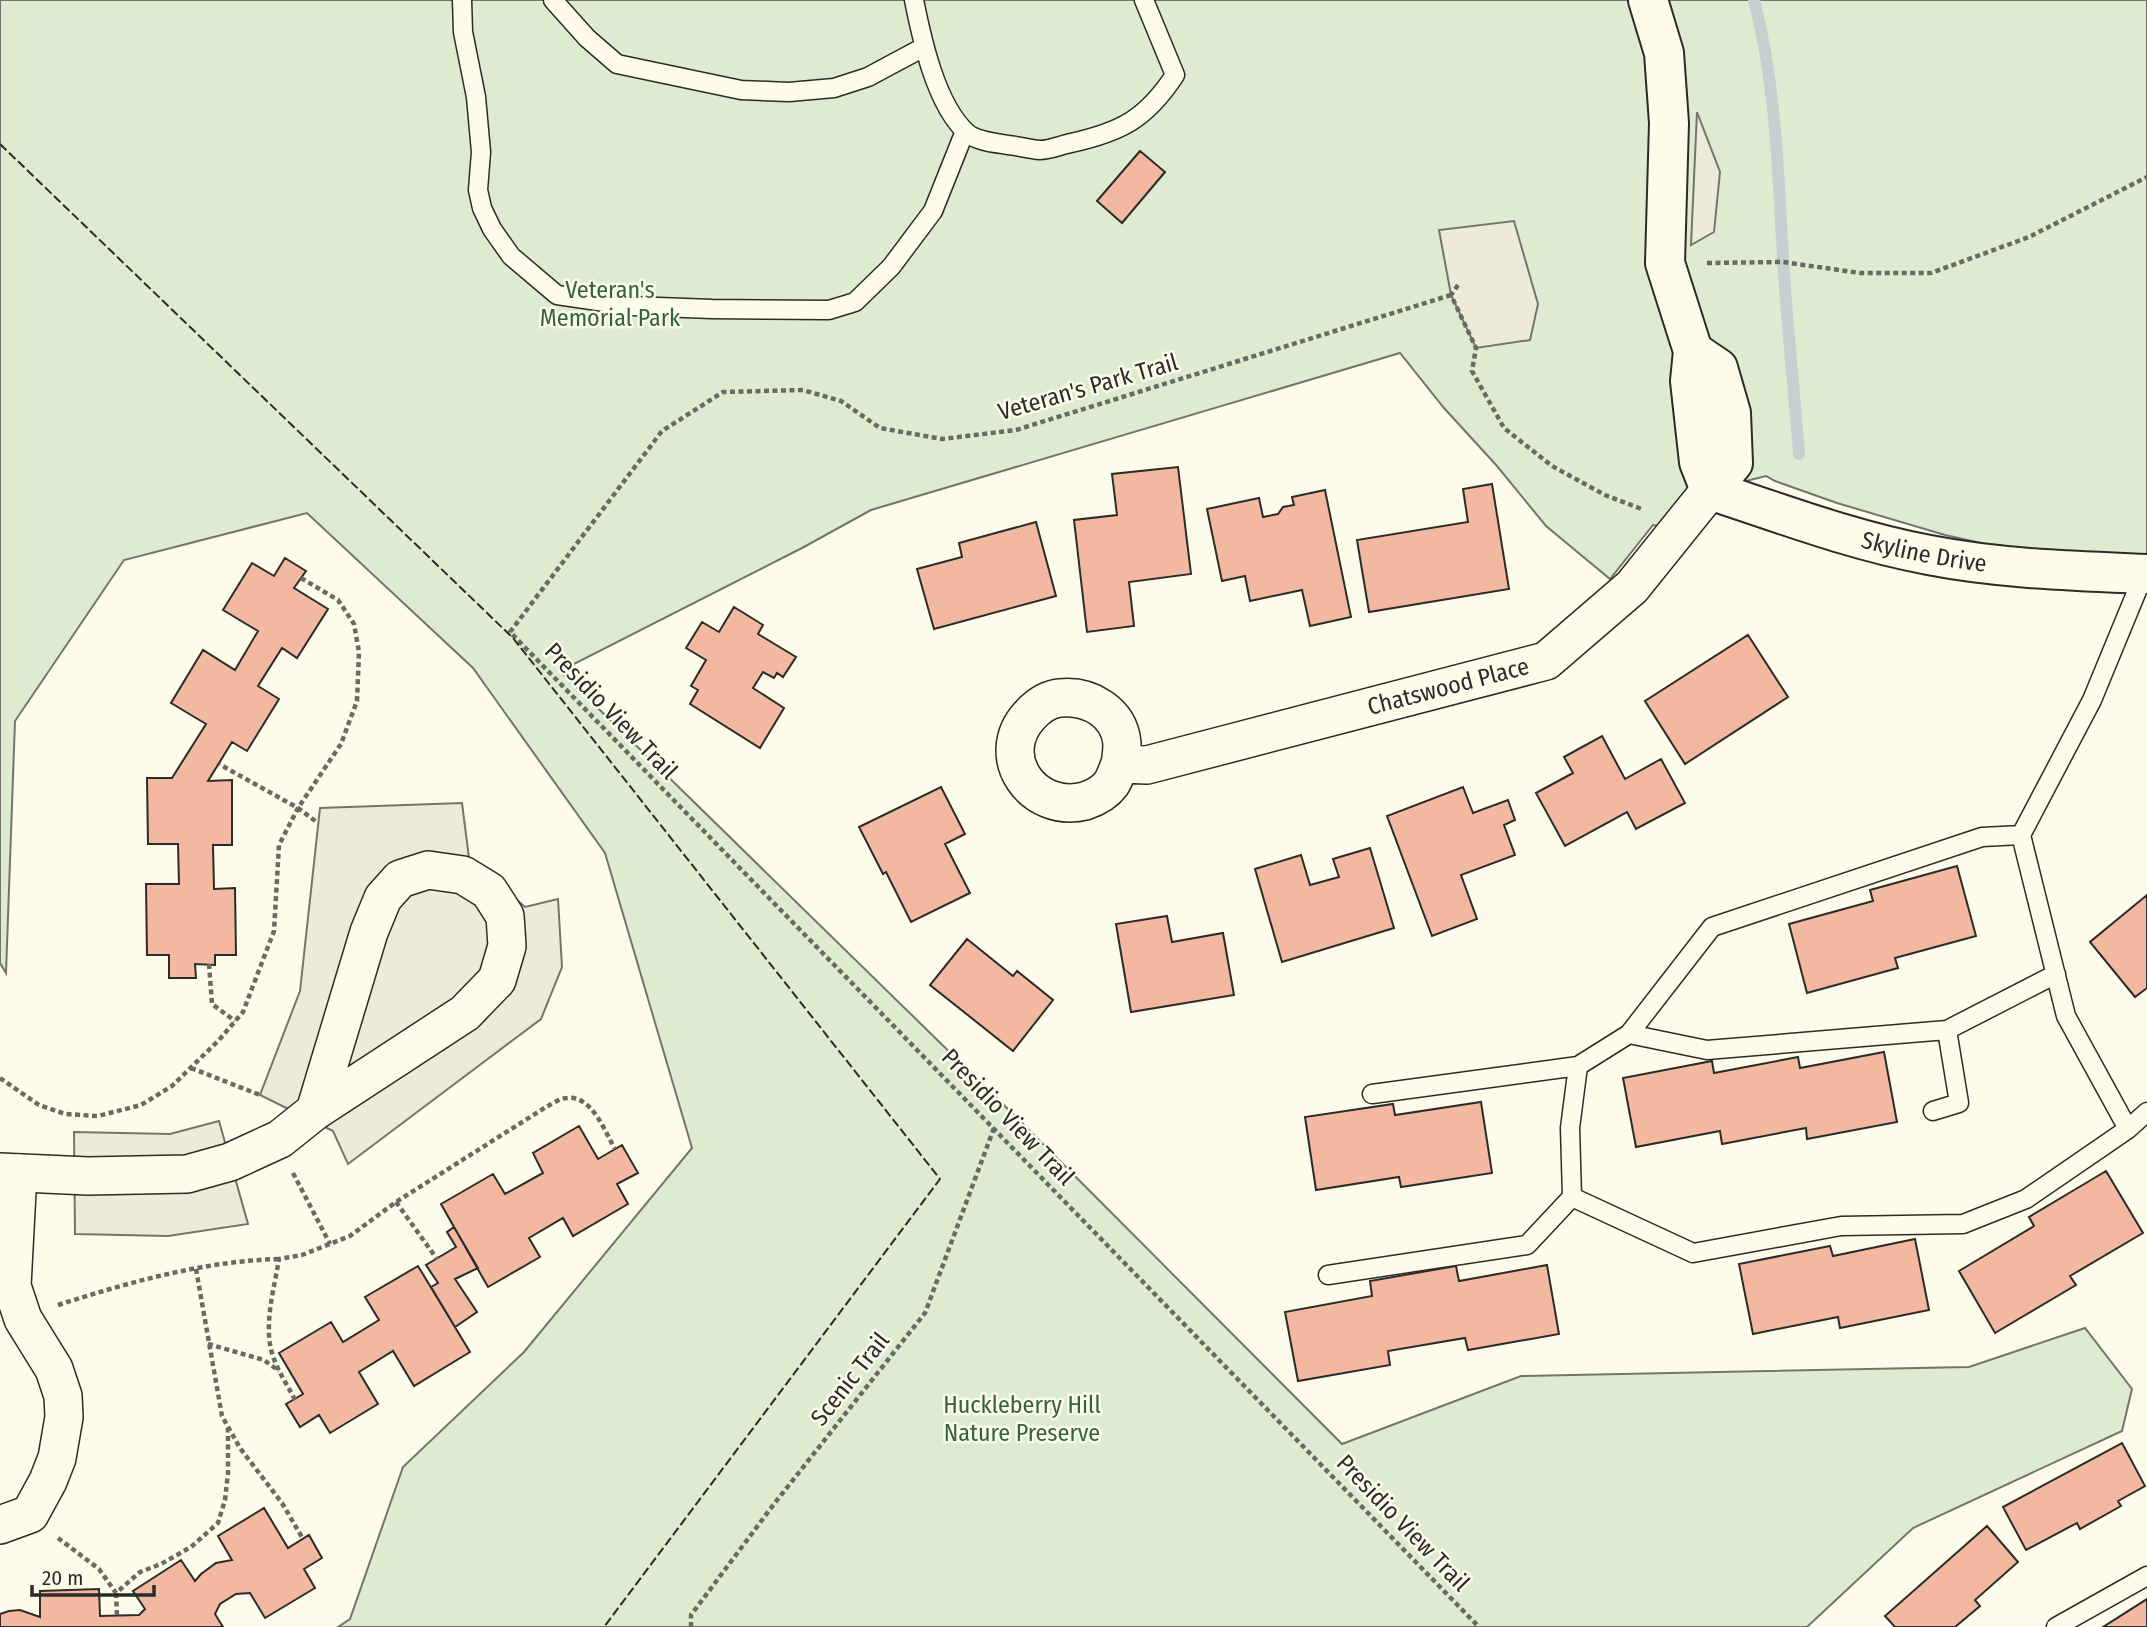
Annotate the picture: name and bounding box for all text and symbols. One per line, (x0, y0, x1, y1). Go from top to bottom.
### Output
park label: Veteran's Memorial Park (540, 276, 681, 332)
street label: Veteran's Park Trail (995, 348, 1181, 426)
street label: Skyline Drive (1858, 526, 1988, 578)
street label: Presidio View Trail (539, 637, 683, 785)
street label: Chatswood Place (1365, 652, 1532, 721)
street label: Presidio View Trail (936, 1043, 1080, 1191)
street label: Scenic Trail (805, 1327, 895, 1431)
park label: Huckleberry Hill Nature Preserve (943, 1391, 1101, 1447)
street label: Presidio View Trail (1331, 1449, 1475, 1597)
scale bar (32, 1554, 154, 1598)
text: 20 m (42, 1565, 83, 1591)

